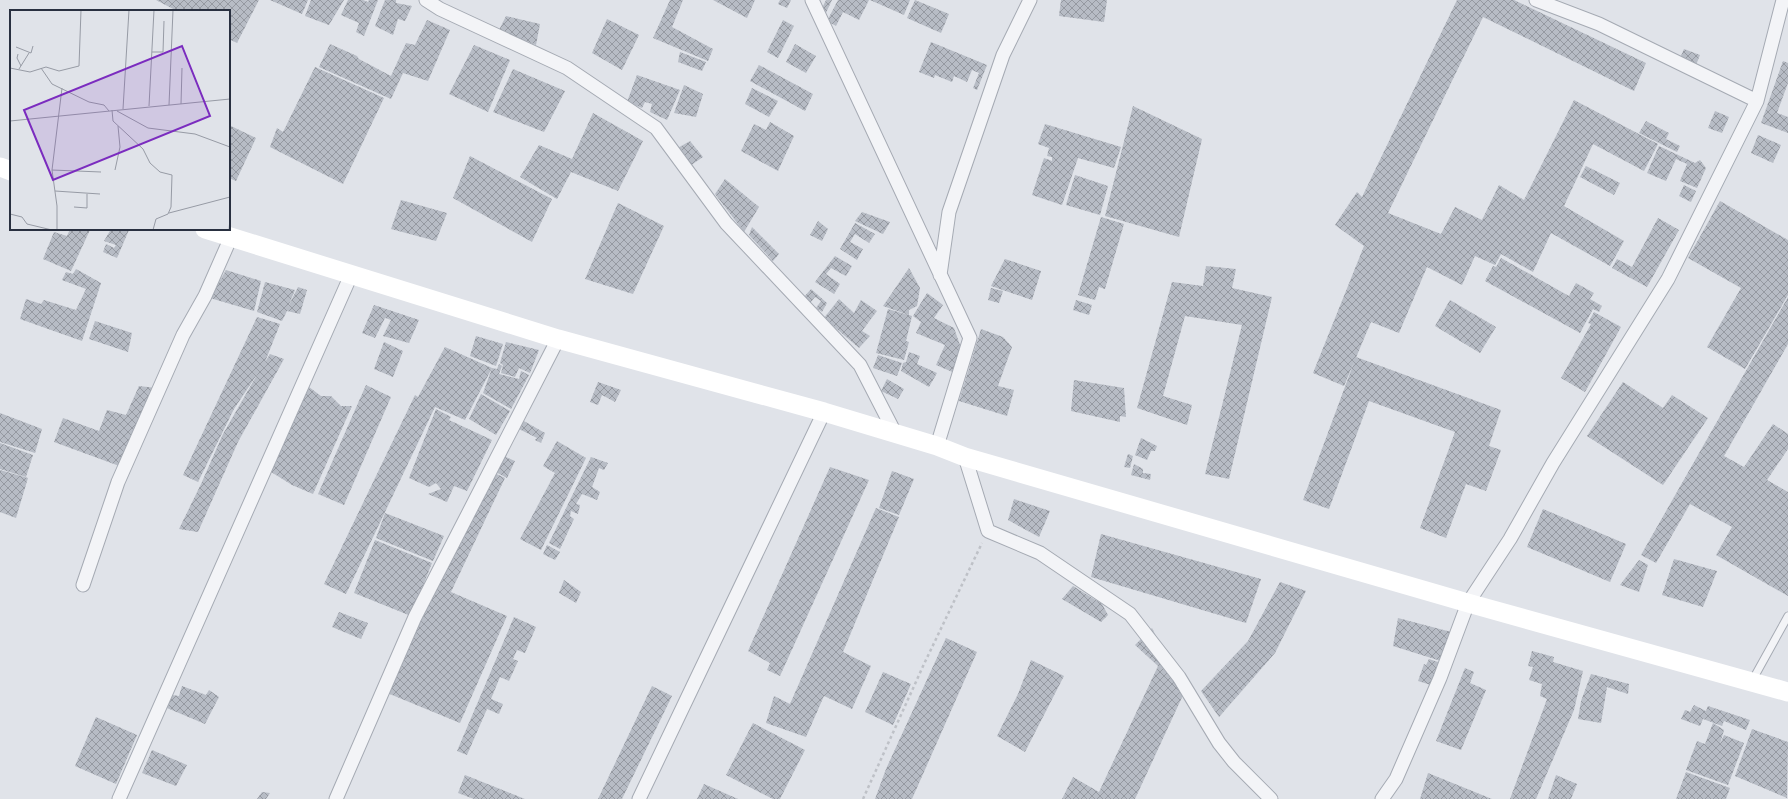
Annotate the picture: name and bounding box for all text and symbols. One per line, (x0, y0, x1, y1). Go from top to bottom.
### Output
inset map (10, 10, 230, 230)

